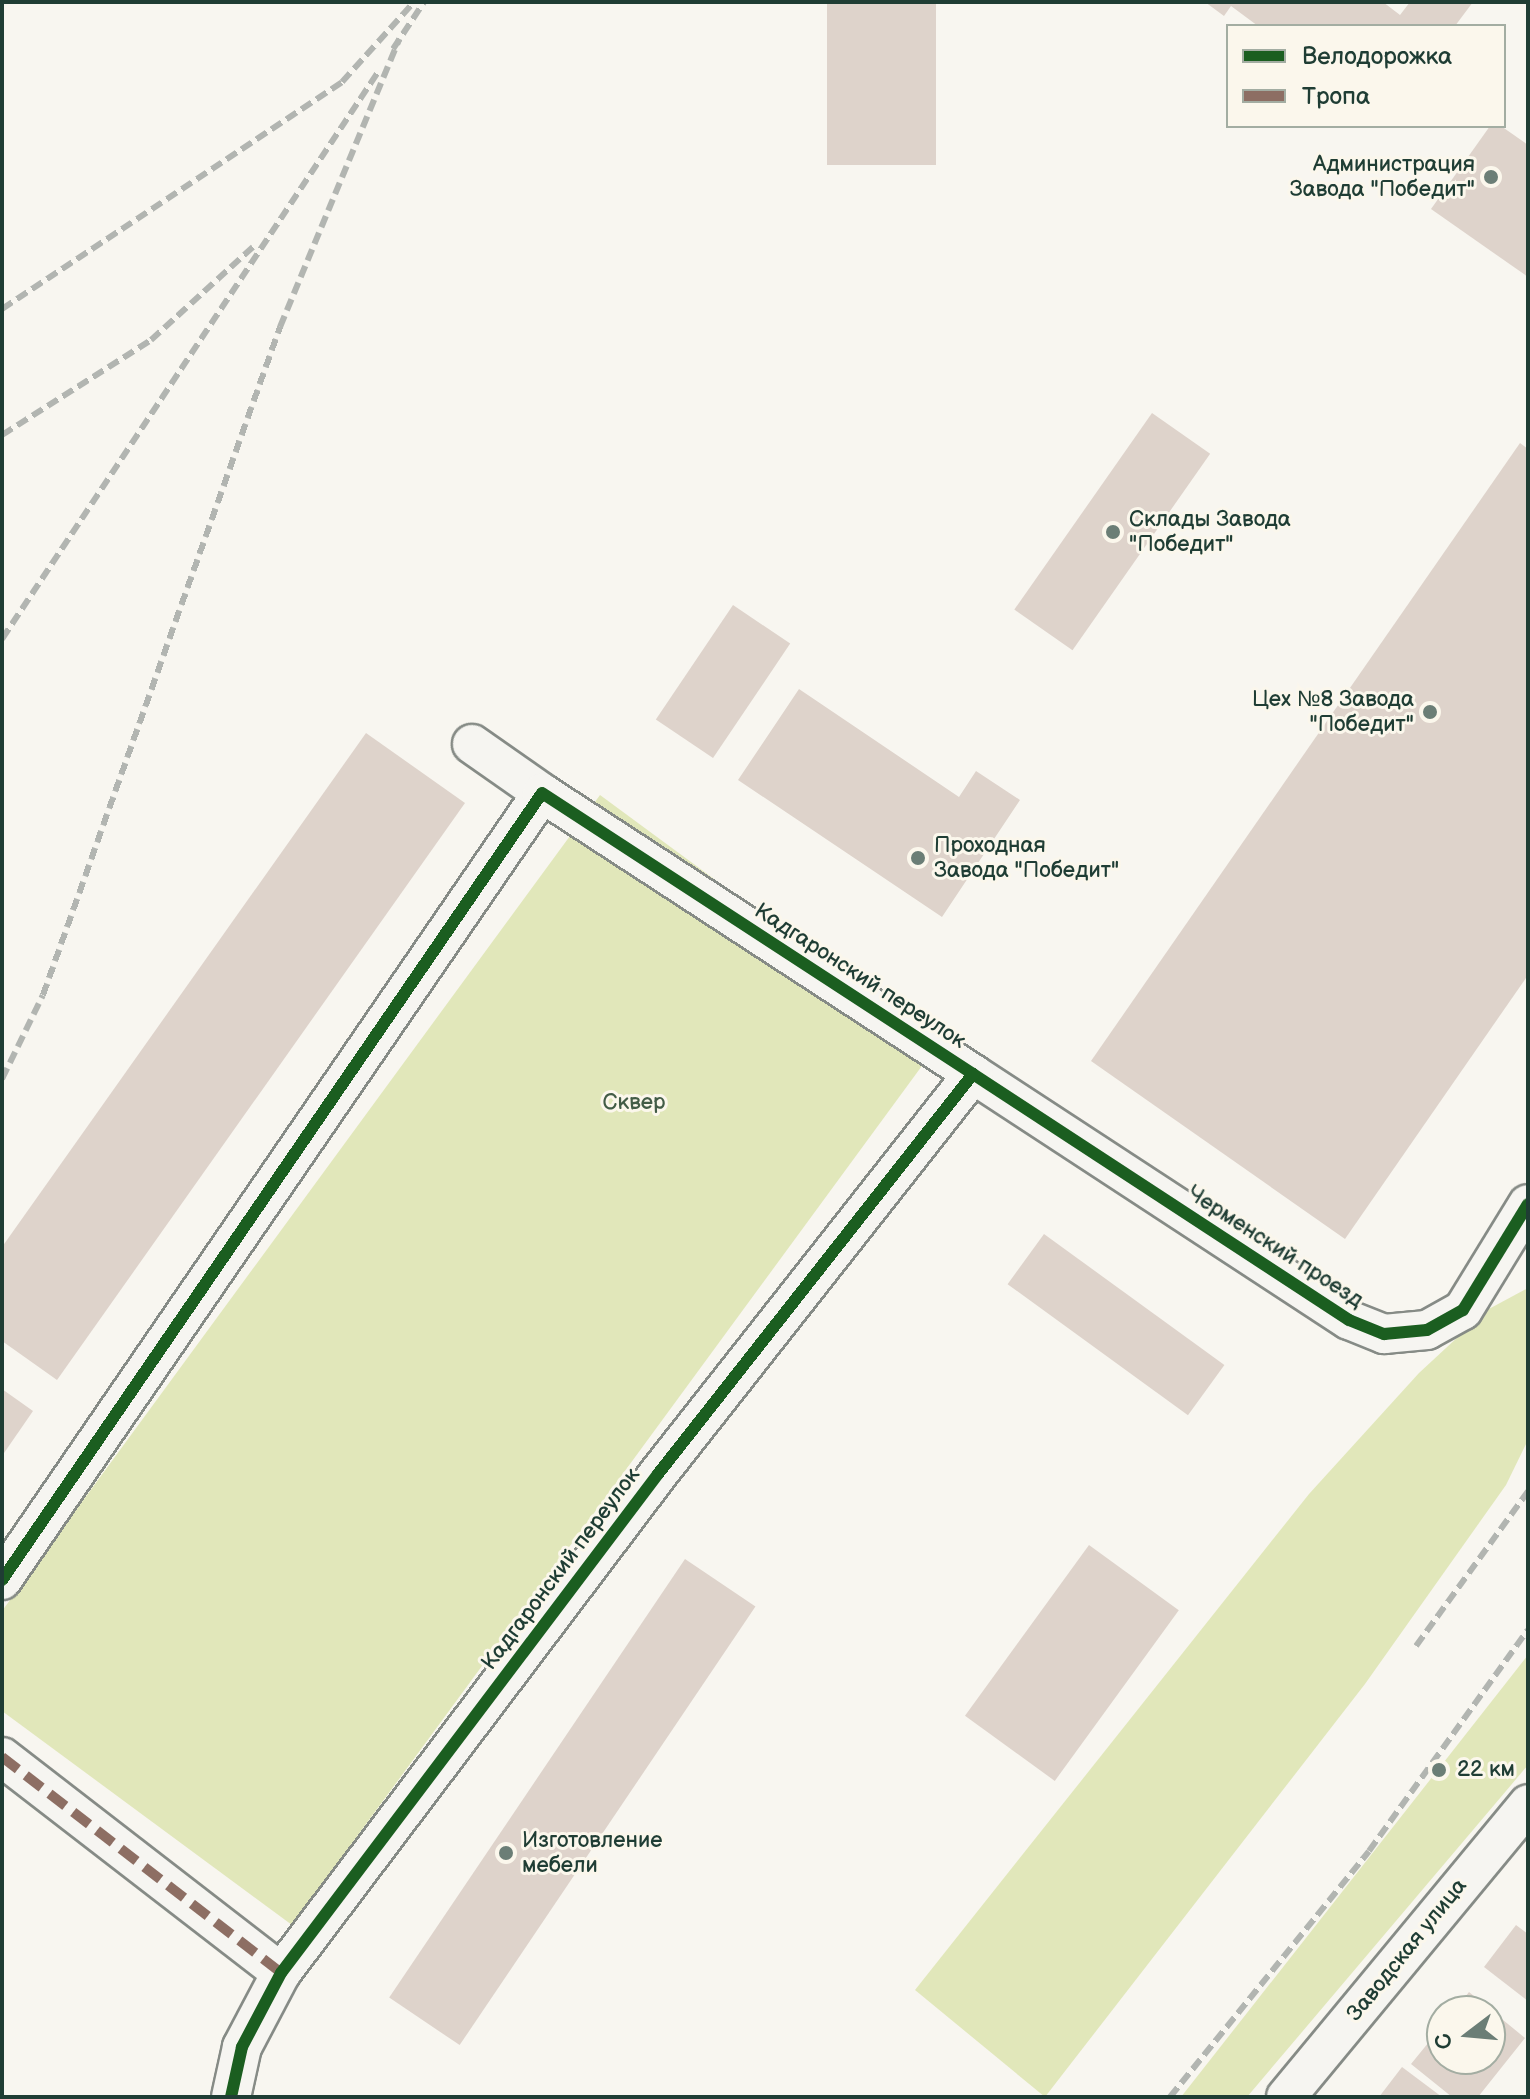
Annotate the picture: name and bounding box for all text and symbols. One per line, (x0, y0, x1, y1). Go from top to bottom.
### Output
legend (1226, 24, 1506, 128)
text: Велодорожка (1302, 42, 1452, 71)
text: Тропа (1302, 82, 1370, 111)
place label: Администрация Завода "Победит" (1290, 151, 1475, 202)
marker: Администрация Завода "Победит" (1482, 168, 1500, 186)
place label: Склады Завода "Победит" (1129, 506, 1291, 558)
marker: Склады Завода "Победит" (1104, 523, 1122, 541)
place label: Цех №8 Завода "Победит" (1252, 686, 1414, 738)
marker: Цех №8 Завода "Победит" (1421, 703, 1439, 721)
place label: Проходная Завода "Победит" (934, 832, 1119, 884)
marker: Проходная Завода "Победит" (909, 849, 927, 867)
street label: Кадгаронский переулок (749, 898, 971, 1054)
park label: Сквер (603, 1090, 665, 1116)
street label: Черменский проезд (1182, 1180, 1368, 1314)
street label: Кадгаронский переулок (476, 1463, 646, 1675)
place label: 22 км (1457, 1757, 1515, 1783)
marker: 22 км (1428, 1759, 1450, 1781)
place label: Изготовление мебели (522, 1827, 662, 1878)
marker: Изготовление мебели (497, 1844, 515, 1862)
street label: Заводская улица (1341, 1873, 1473, 2027)
north arrow (1426, 1995, 1506, 2075)
text: С (1429, 2030, 1459, 2052)

